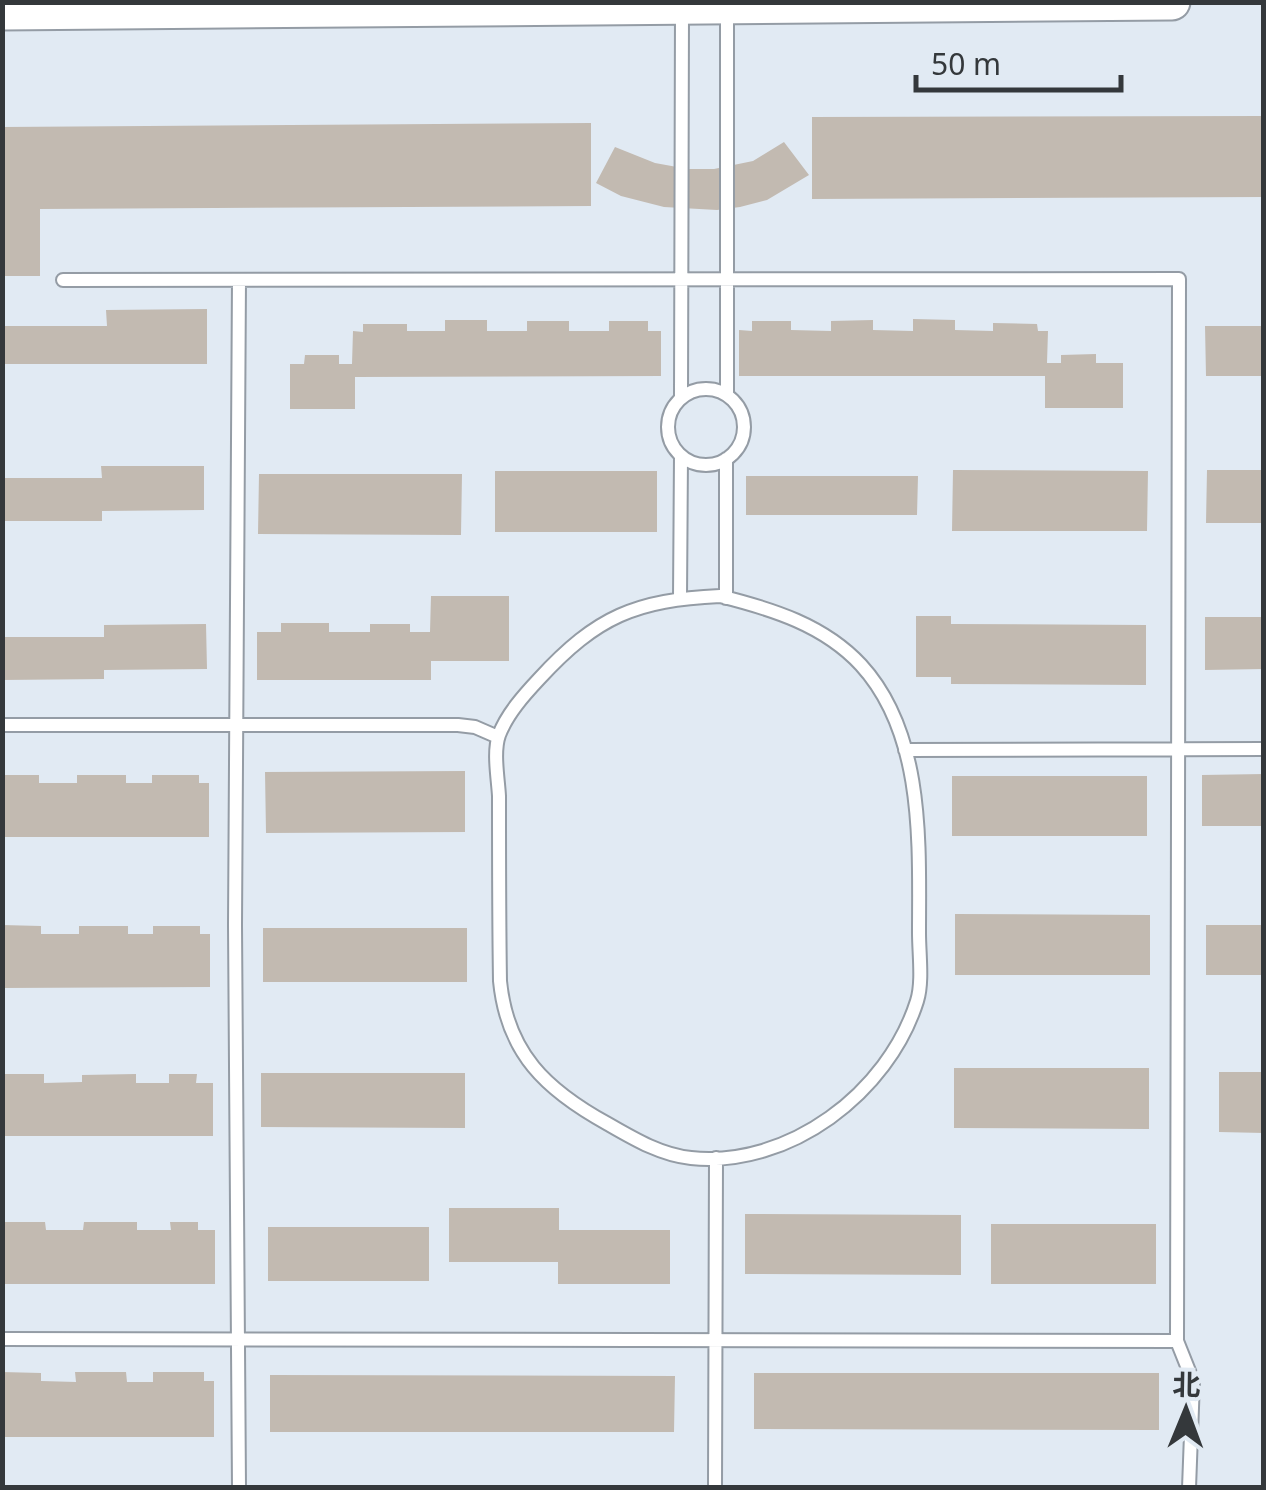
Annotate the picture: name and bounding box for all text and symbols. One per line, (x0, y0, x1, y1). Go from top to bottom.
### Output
scale bar (916, 30, 1121, 92)
text: 50 m (931, 43, 1001, 84)
north arrow (1136, 1360, 1236, 1460)
text: 北 (1172, 1365, 1201, 1403)

